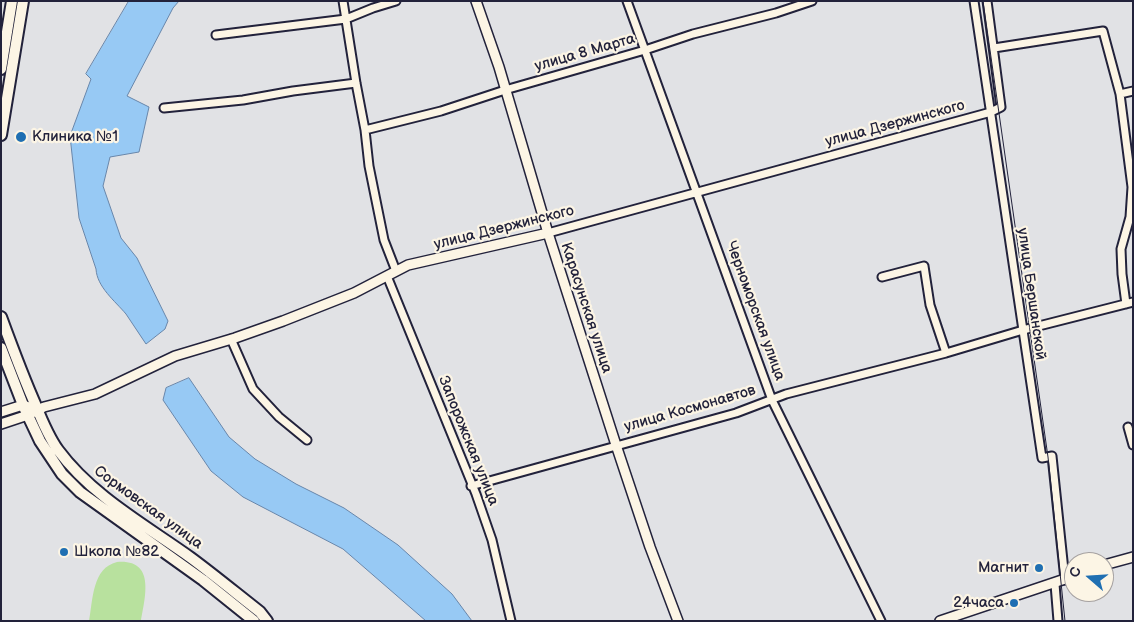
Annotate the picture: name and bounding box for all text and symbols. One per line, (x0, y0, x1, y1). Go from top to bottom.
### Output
street label: улица 8 Марта (533, 30, 637, 76)
street label: улица Дзержинского (823, 97, 967, 151)
place label: Клиника №1 (32, 128, 118, 146)
marker: Клиника №1 (14, 130, 28, 144)
street label: улица Дзержинского (432, 202, 576, 254)
street label: улица Бершанской (1013, 227, 1049, 361)
street label: Черноморская улица (721, 239, 789, 383)
street label: Карасунская улица (556, 240, 616, 376)
street label: Запорожская улица (434, 374, 502, 508)
street label: улица Космонавтов (622, 382, 758, 436)
street label: Сормовская улица (90, 463, 206, 553)
place label: Школа №82 (74, 543, 159, 561)
marker: Школа №82 (58, 546, 70, 558)
north arrow (1064, 552, 1114, 602)
place label: Магнит (978, 559, 1029, 577)
marker: Магнит (1033, 562, 1045, 574)
text: С (1066, 565, 1085, 580)
place label: 24часа (953, 594, 1004, 612)
marker: 24часа (1008, 597, 1020, 609)

